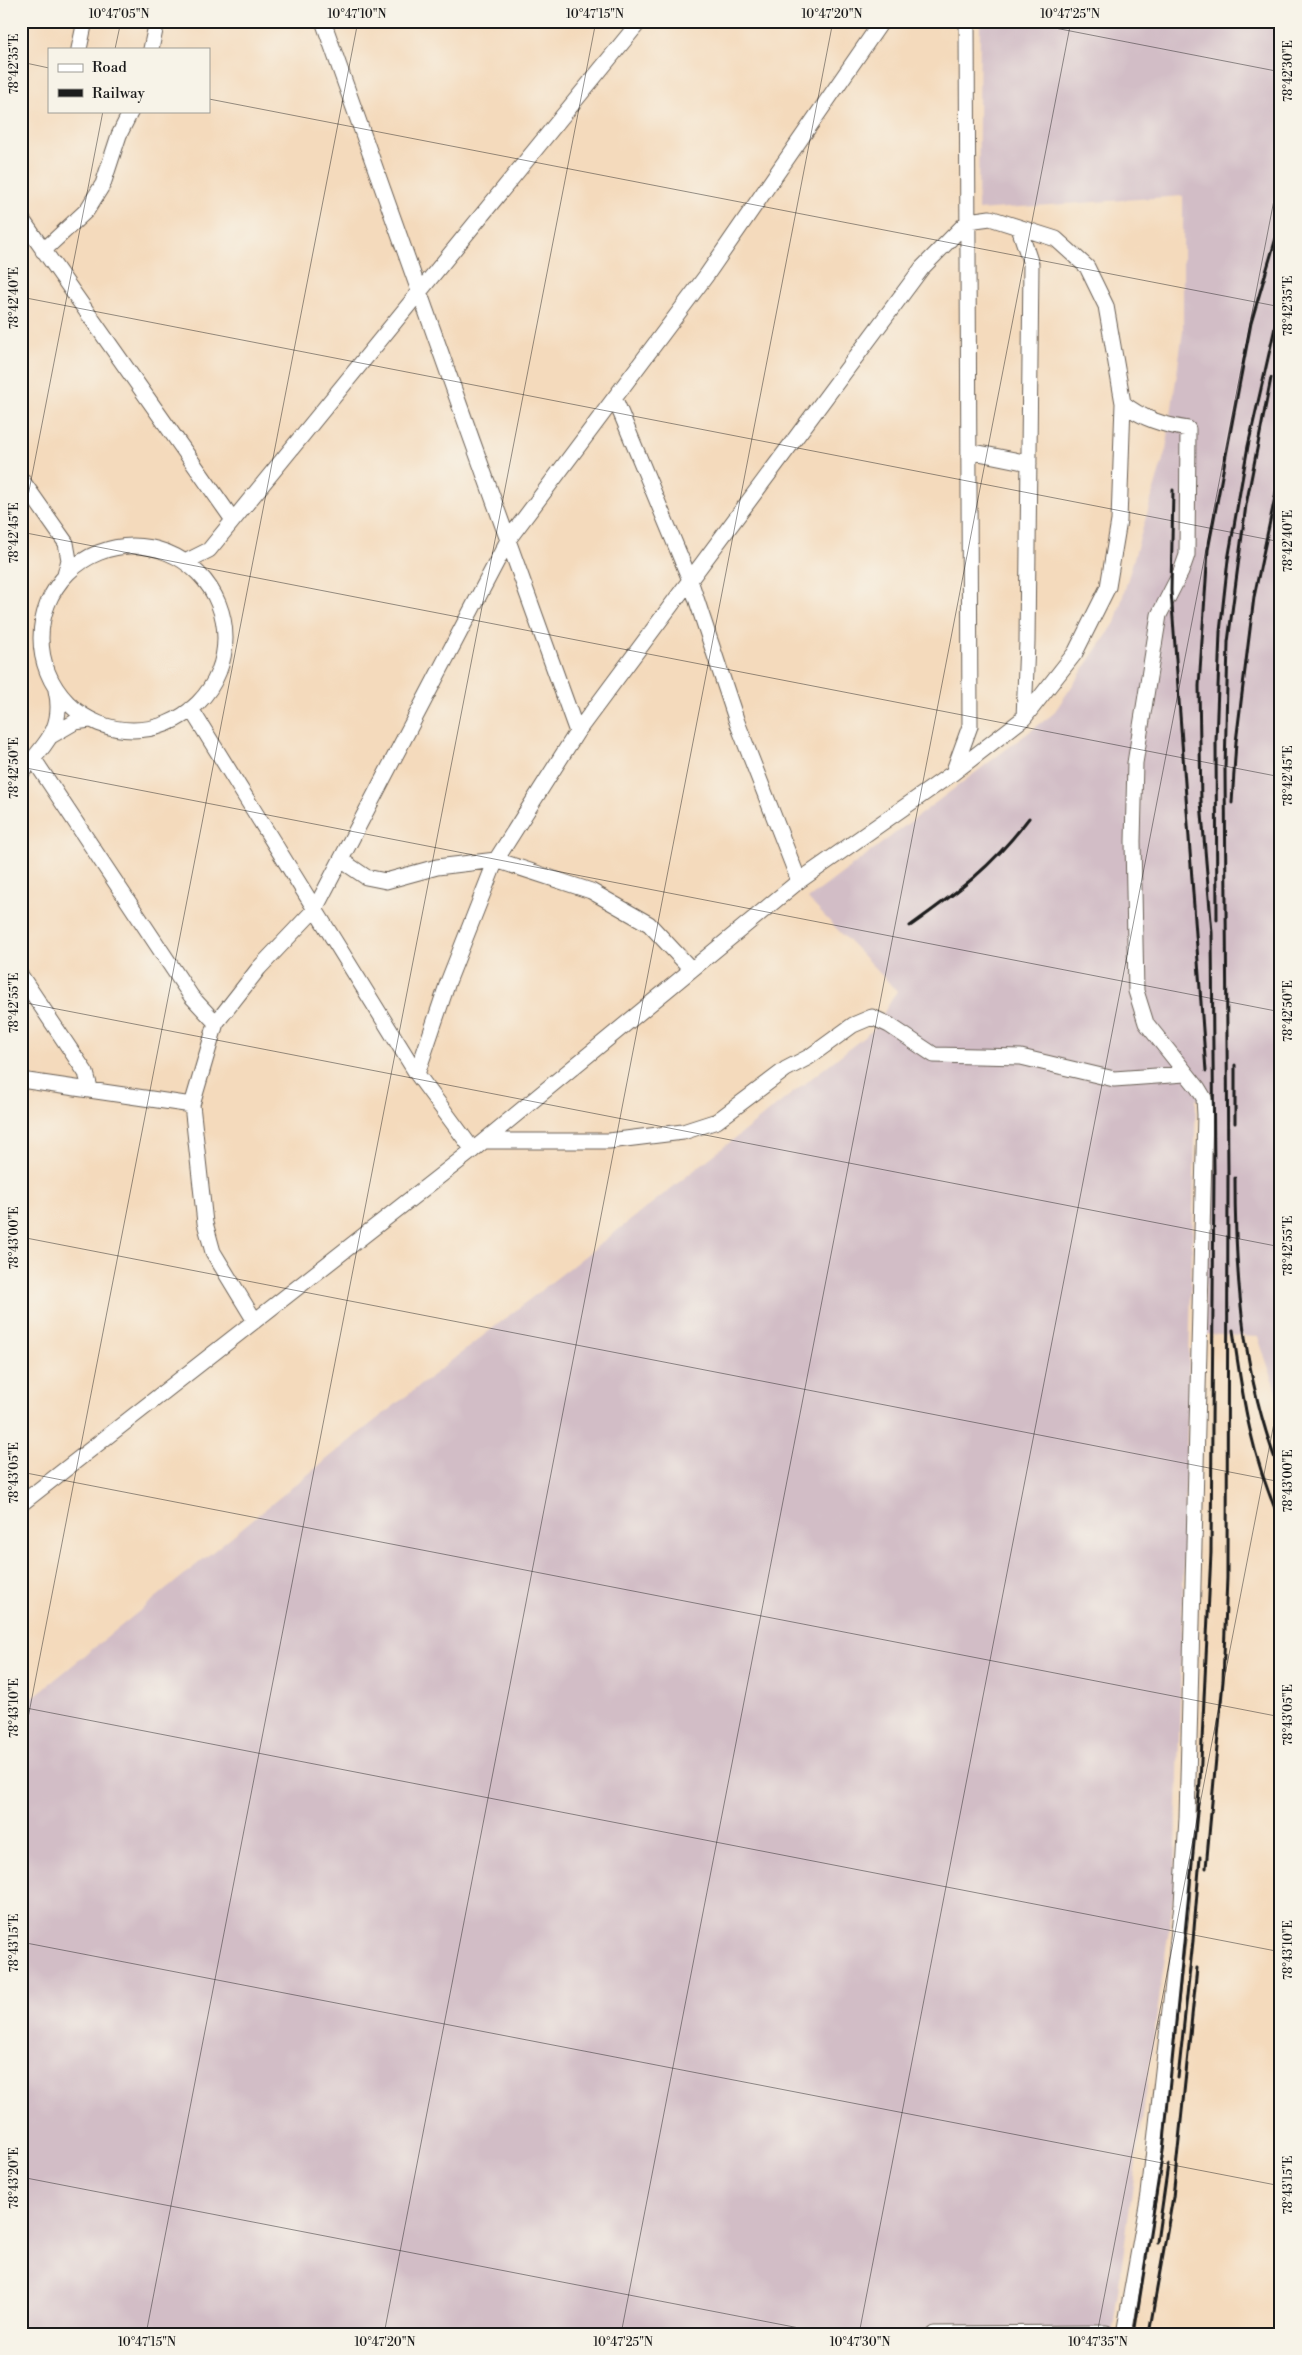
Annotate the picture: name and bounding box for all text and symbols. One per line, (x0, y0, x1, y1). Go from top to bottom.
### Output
text: 10°47'05"N (89, 7, 149, 22)
text: 10°47'10"N (328, 7, 387, 22)
text: 10°47'15"N (566, 7, 624, 22)
text: 10°47'20"N (802, 7, 863, 22)
text: 10°47'25"N (1040, 7, 1100, 22)
text: 78°42'35"E (7, 34, 22, 94)
text: 78°42'30"E (1281, 40, 1296, 102)
legend (48, 48, 210, 112)
text: Road (92, 58, 127, 77)
text: Railway (92, 84, 146, 103)
text: 78°42'40"E (7, 267, 22, 329)
text: 78°42'35"E (1281, 276, 1296, 336)
text: 78°42'45"E (7, 503, 22, 563)
text: 78°42'40"E (1281, 510, 1296, 572)
text: 78°42'50"E (7, 737, 22, 799)
text: 78°42'45"E (1281, 746, 1296, 806)
text: 78°42'55"E (7, 973, 22, 1033)
text: 78°42'50"E (1281, 980, 1296, 1042)
text: 78°43'00"E (7, 1207, 22, 1269)
text: 78°42'55"E (1281, 1216, 1296, 1276)
text: 78°43'05"E (7, 1442, 22, 1504)
text: 78°43'00"E (1281, 1450, 1296, 1512)
text: 78°43'10"E (7, 1678, 22, 1738)
text: 78°43'05"E (1281, 1684, 1296, 1746)
text: 78°43'15"E (7, 1914, 22, 1972)
text: 78°43'10"E (1281, 1920, 1296, 1980)
text: 78°43'20"E (7, 2147, 22, 2209)
text: 78°43'15"E (1281, 2156, 1296, 2214)
text: 10°47'15"N (118, 2335, 176, 2350)
text: 10°47'20"N (355, 2335, 416, 2350)
text: 10°47'25"N (593, 2335, 653, 2350)
text: 10°47'30"N (830, 2335, 890, 2350)
text: 10°47'35"N (1068, 2335, 1128, 2350)

